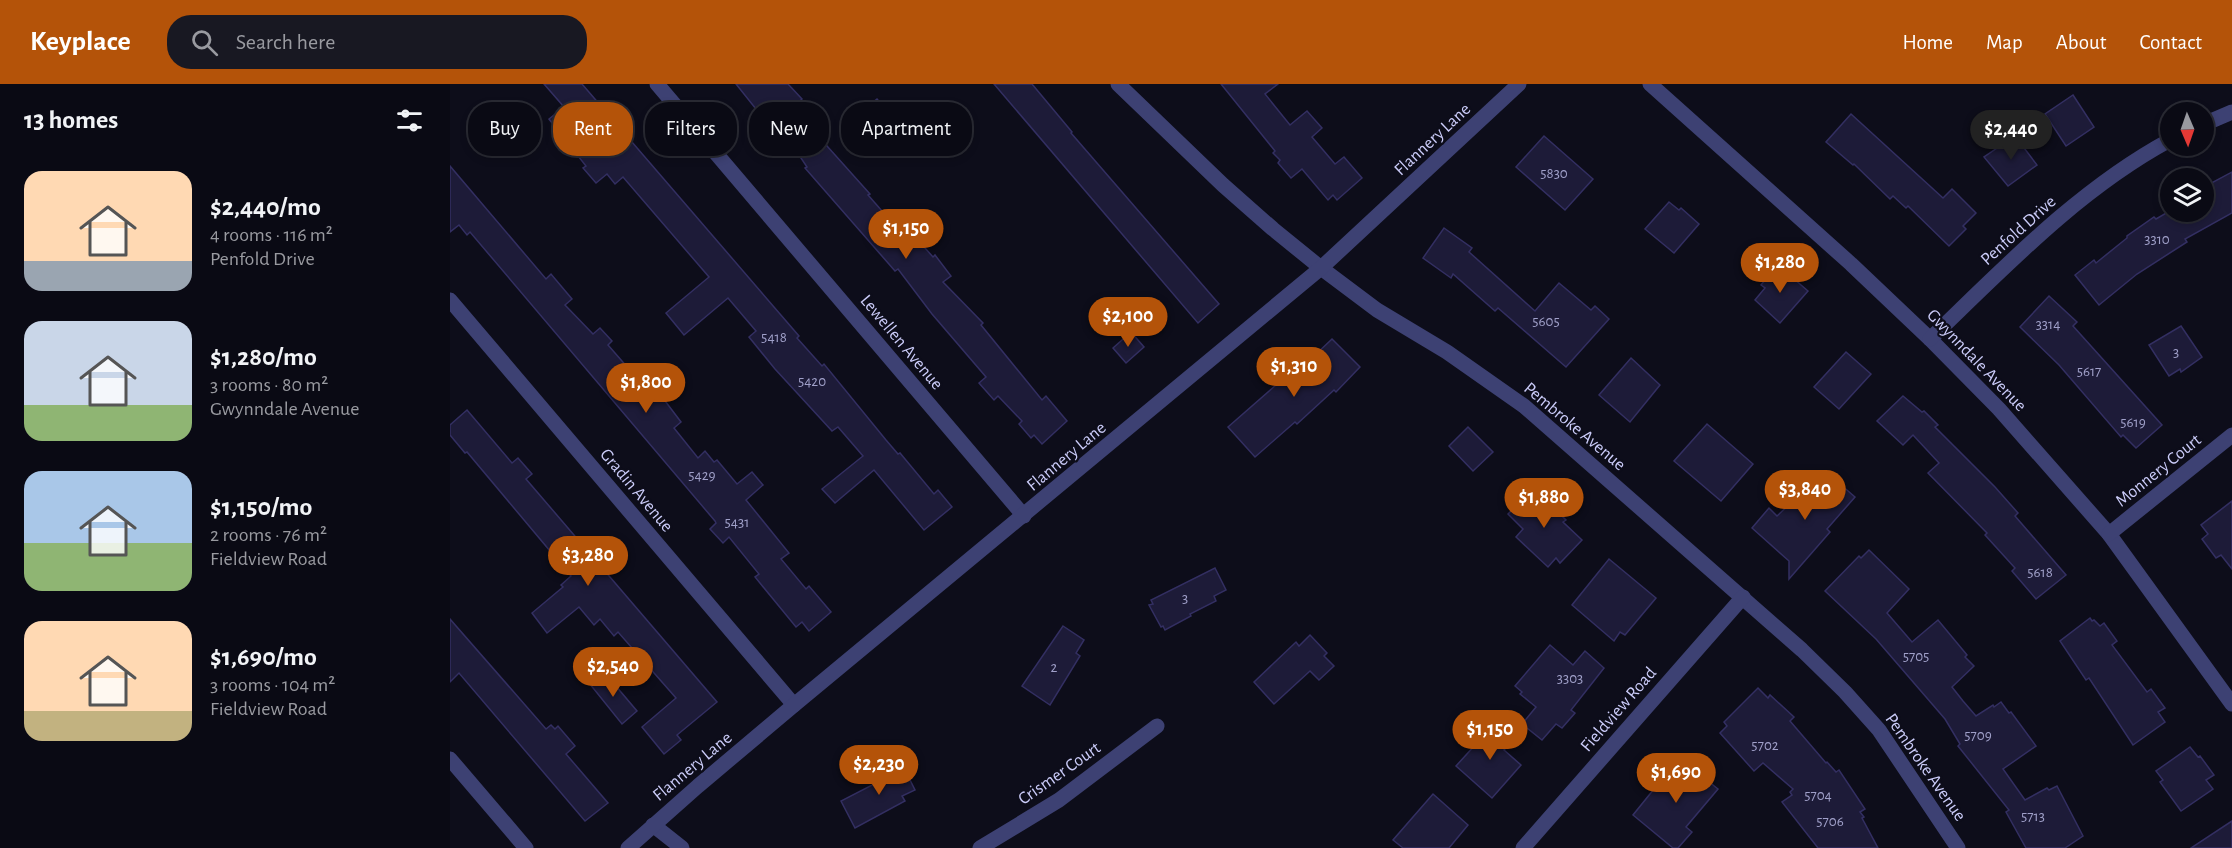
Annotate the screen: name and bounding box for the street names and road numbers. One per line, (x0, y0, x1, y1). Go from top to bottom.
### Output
street label: Flannery Lane (1391, 100, 1474, 179)
street label: Penfold Drive (1978, 193, 2060, 269)
street label: Lewellen Avenue (857, 292, 946, 393)
street label: Gwynndale Avenue (1923, 306, 2029, 415)
street label: Pembroke Avenue (1520, 379, 1629, 474)
street label: Flannery Lane (1024, 419, 1110, 495)
street label: Monnery Court (2112, 431, 2205, 511)
street label: Gradin Avenue (596, 445, 676, 536)
street label: Fieldview Road (1577, 664, 1660, 755)
street label: Pembroke Avenue (1881, 711, 1969, 825)
street label: Flannery Lane (650, 729, 736, 805)
street label: Crismer Court (1015, 739, 1104, 809)

